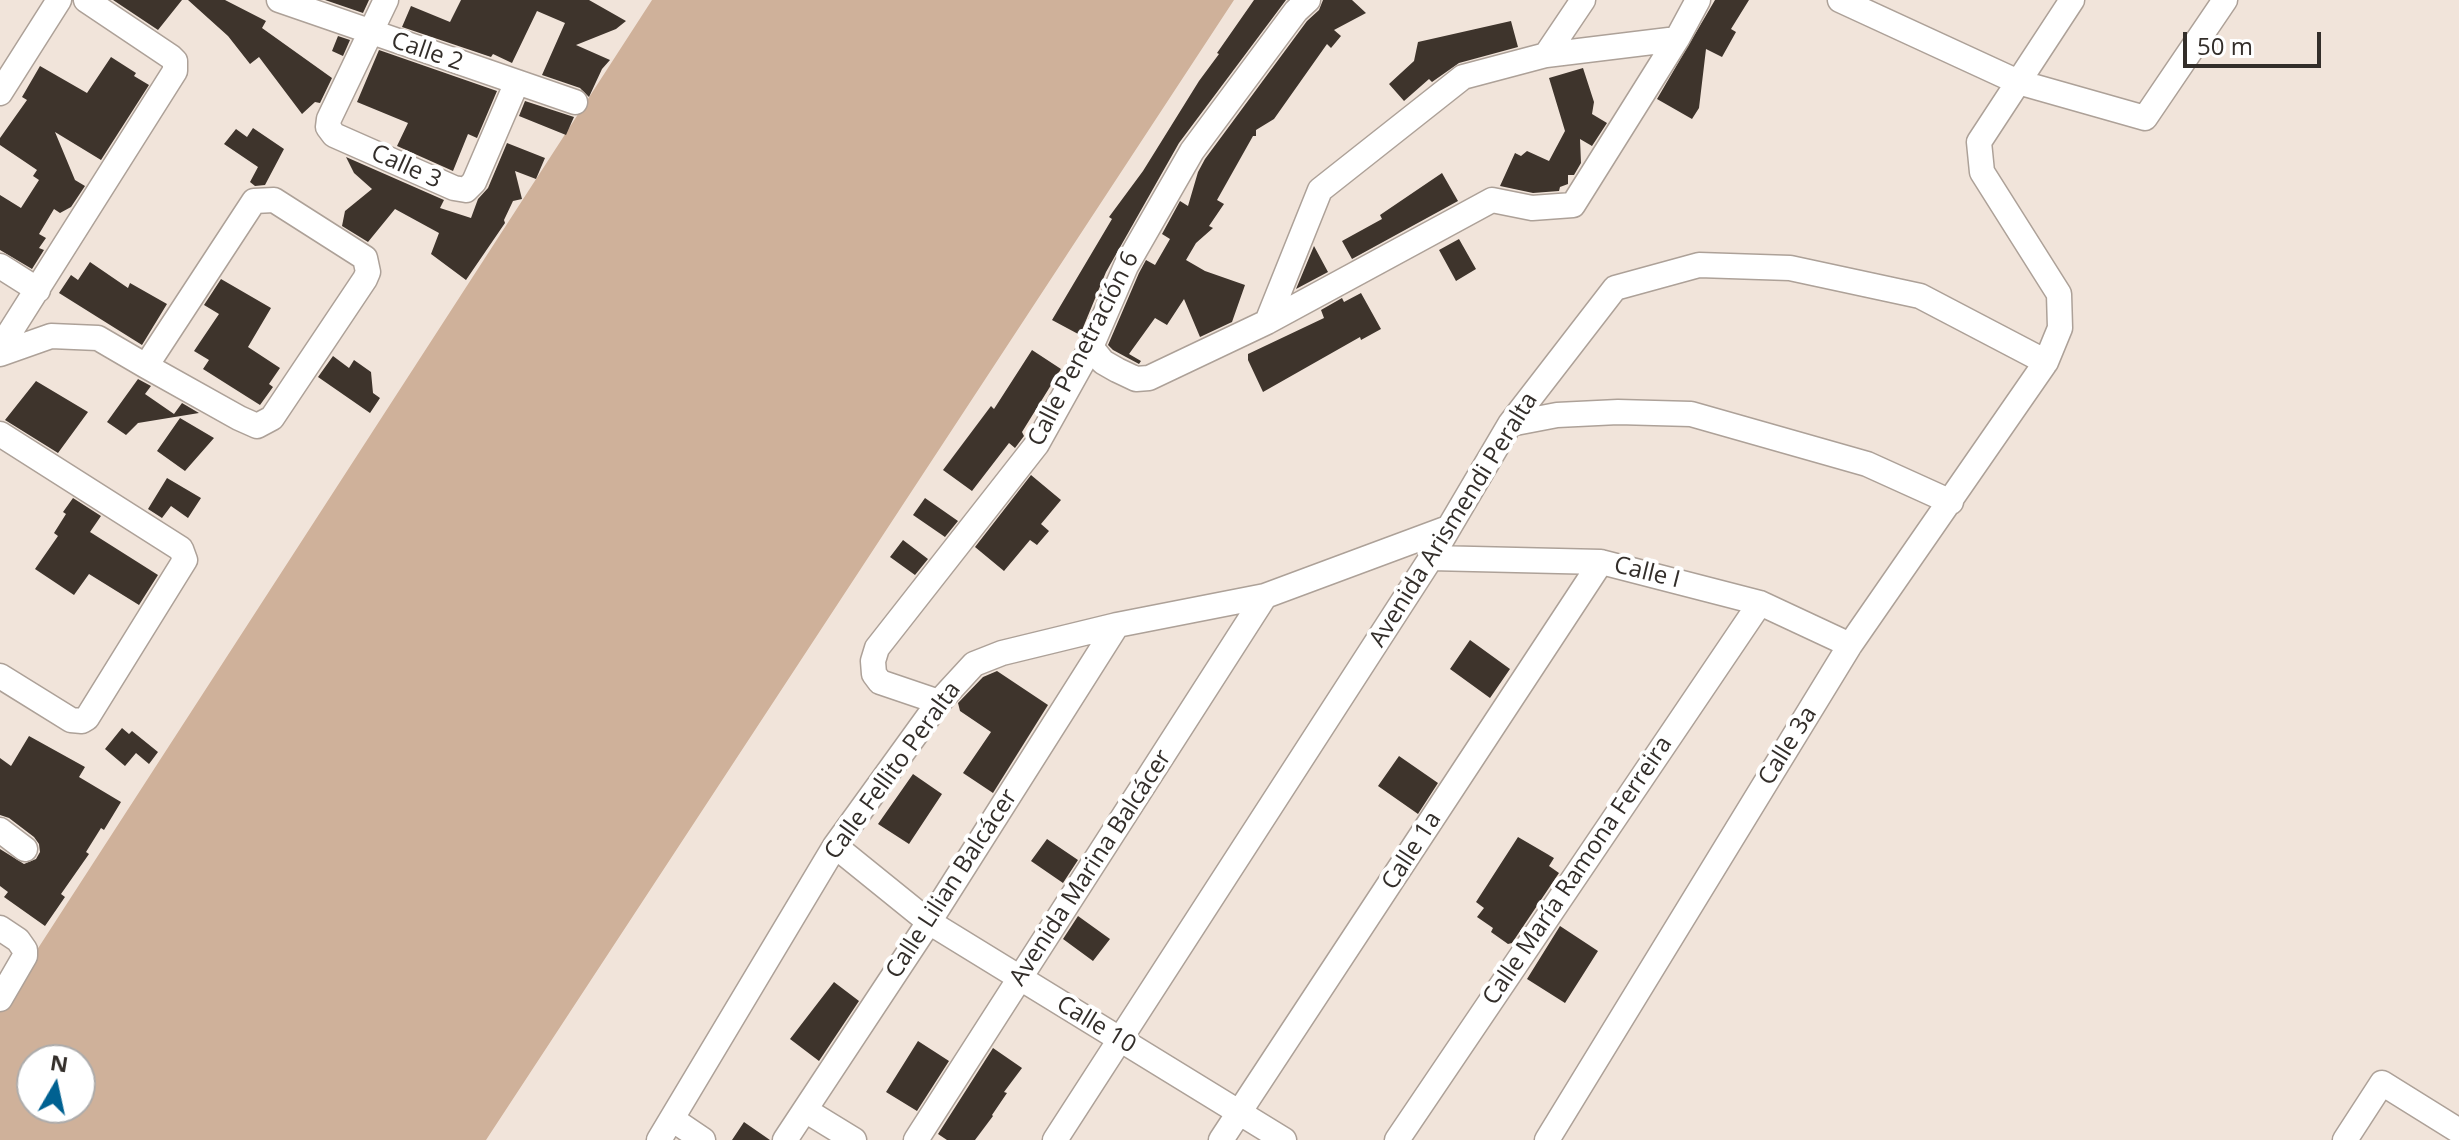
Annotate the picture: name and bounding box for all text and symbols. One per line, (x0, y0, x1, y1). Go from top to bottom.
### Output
scale bar (2187, 16, 2325, 66)
street label: Calle 2 (387, 26, 467, 78)
text: 50 m (2197, 29, 2253, 62)
street label: Calle 3 (366, 139, 446, 195)
street label: Calle Penetración 6 (1022, 247, 1146, 451)
street label: Avenida Arismendi Peralta (1364, 387, 1544, 653)
street label: Calle I (1611, 551, 1683, 595)
street label: Calle Fellito Peralta (819, 677, 967, 865)
street label: Calle 3a (1753, 701, 1823, 791)
street label: Calle María Ramona Ferreira (1477, 731, 1679, 1011)
street label: Avenida Marina Balcácer (1004, 745, 1178, 991)
street label: Calle Lilian Balcácer (880, 784, 1024, 984)
street label: Calle 1a (1376, 807, 1448, 895)
street label: Calle 10 (1051, 990, 1141, 1060)
north arrow (16, 1044, 96, 1124)
text: N (48, 1046, 71, 1078)

